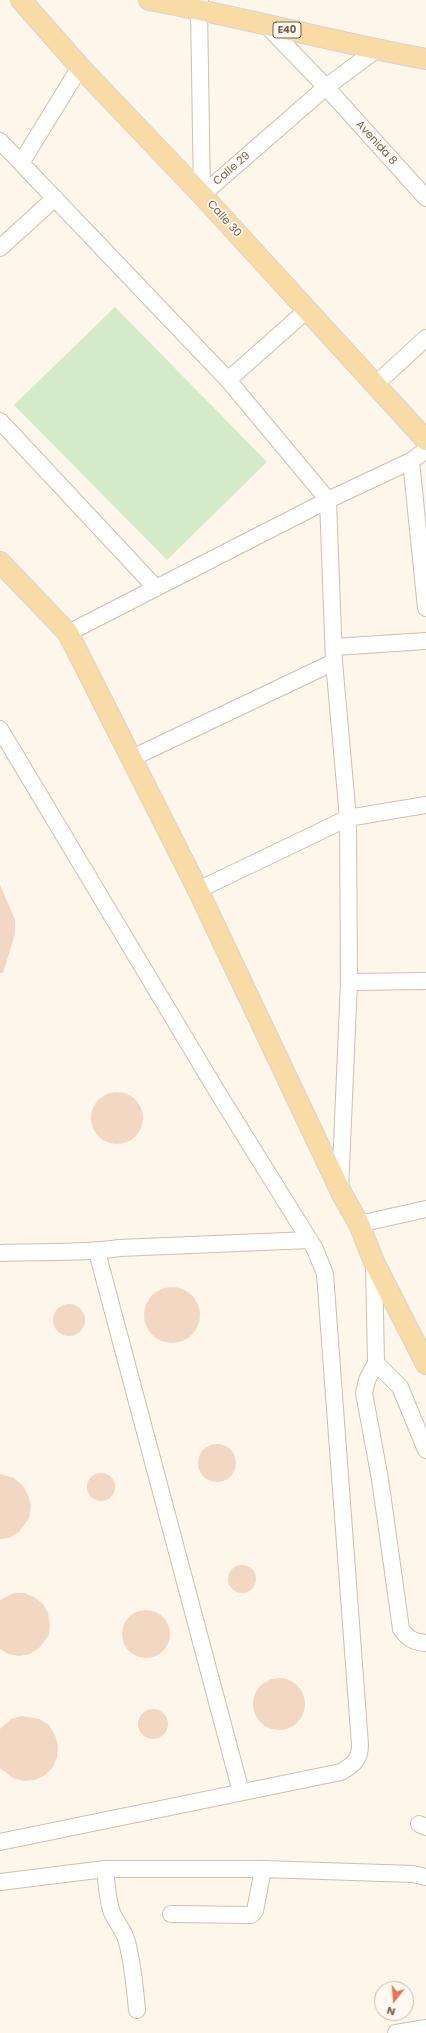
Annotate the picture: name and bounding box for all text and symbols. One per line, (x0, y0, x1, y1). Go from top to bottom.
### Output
road number: E40 (273, 22, 301, 38)
street label: Avenida 8 (353, 118, 399, 168)
street label: Calle 29 (211, 149, 253, 189)
street label: Calle 30 (204, 198, 244, 240)
north arrow (374, 1981, 414, 2021)
text: N (384, 2003, 397, 2020)

